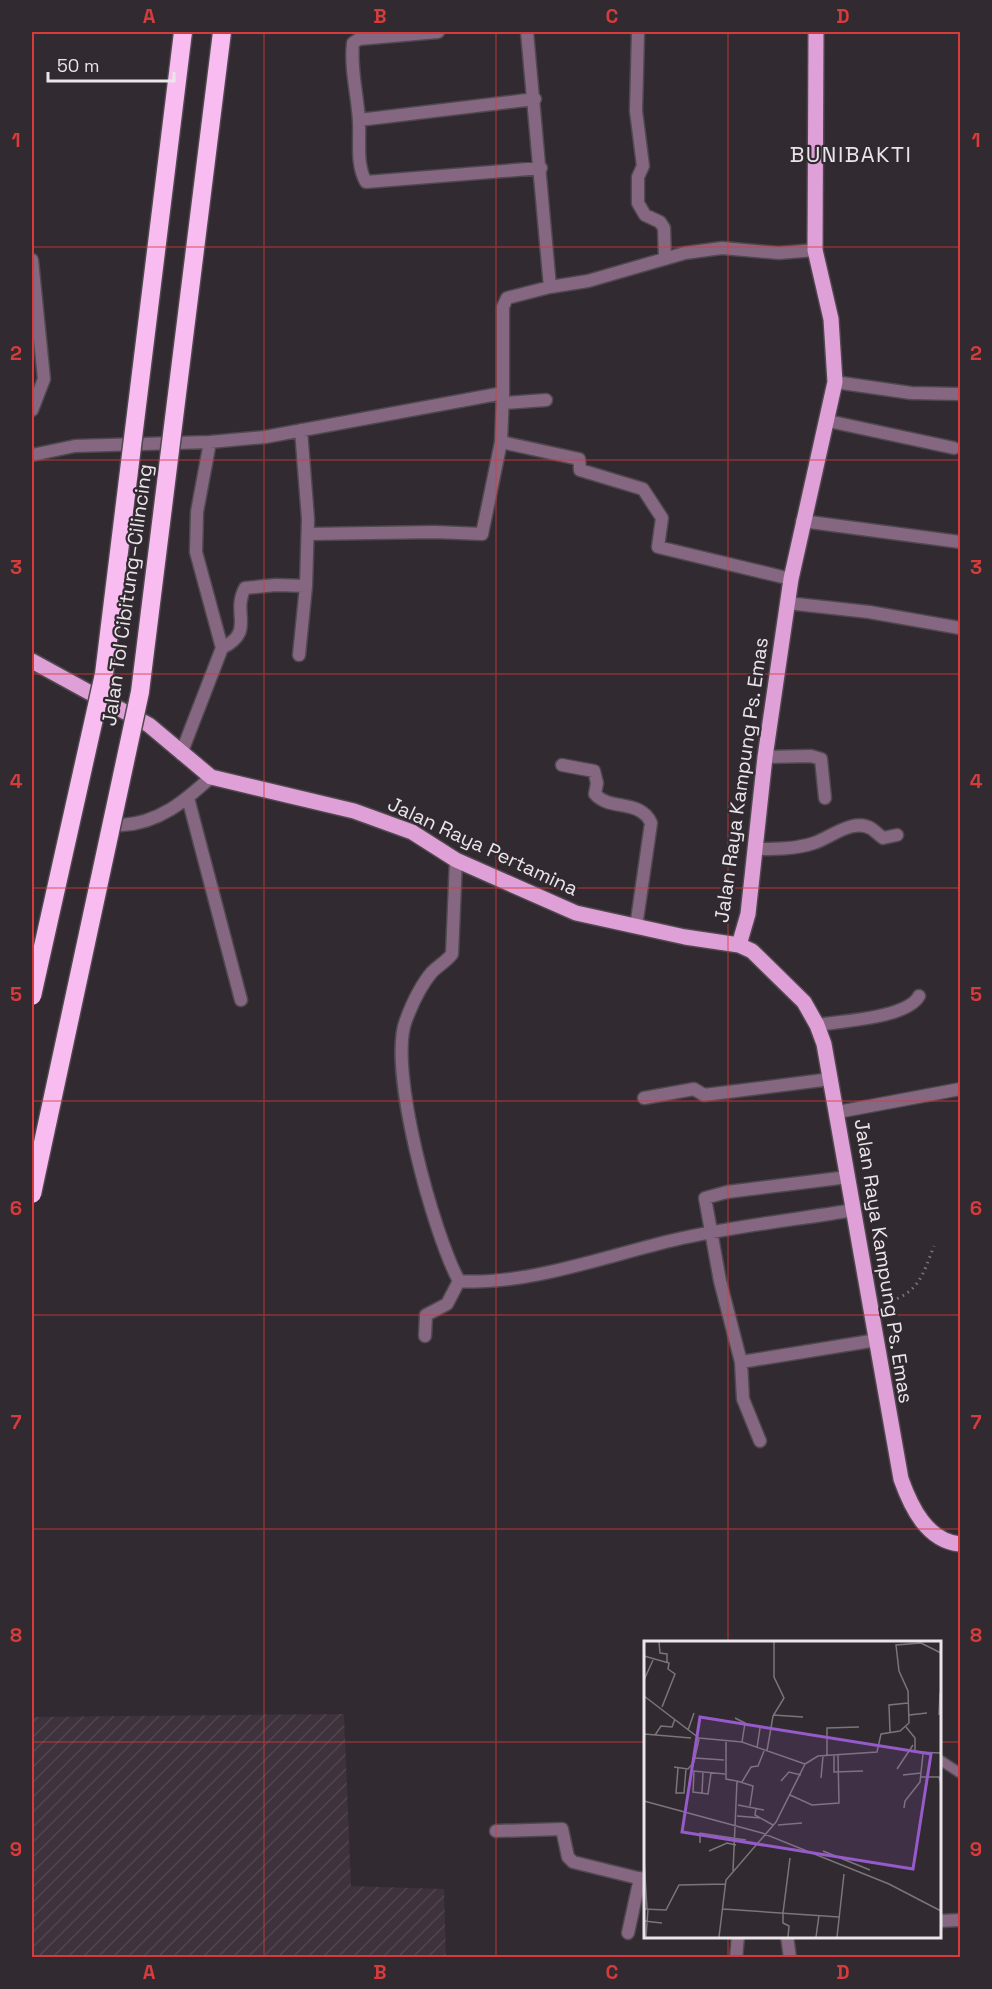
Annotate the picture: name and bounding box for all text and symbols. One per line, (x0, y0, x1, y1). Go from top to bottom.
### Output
text: A (143, 3, 156, 29)
text: B (373, 3, 387, 29)
text: C (606, 3, 619, 29)
text: D (836, 3, 850, 29)
scale bar (48, 45, 174, 83)
text: 50 m (57, 54, 99, 77)
text: 1 (11, 127, 21, 153)
text: 1 (971, 127, 981, 153)
district label: BUNIBAKTI (790, 140, 912, 168)
text: 2 (10, 340, 22, 366)
text: 2 (970, 340, 982, 366)
street label: Jalan Tol Cibitung–Cilincing (96, 462, 158, 728)
text: 3 (10, 554, 22, 580)
text: 3 (970, 554, 982, 580)
street label: Jalan Raya Kampung Ps. Emas (708, 636, 774, 924)
text: 4 (10, 768, 23, 794)
text: 4 (970, 768, 983, 794)
street label: Jalan Raya Pertamina (384, 790, 582, 902)
text: 5 (10, 981, 22, 1007)
text: 5 (970, 981, 982, 1007)
street label: Jalan Raya Kampung Ps. Emas (849, 1117, 919, 1405)
text: 6 (10, 1195, 22, 1221)
text: 6 (970, 1195, 982, 1221)
text: 7 (10, 1409, 22, 1435)
text: 7 (970, 1409, 982, 1435)
text: 8 (10, 1622, 22, 1648)
text: 8 (970, 1622, 982, 1648)
inset map (644, 1641, 941, 1938)
text: 9 (10, 1836, 22, 1862)
text: 9 (970, 1836, 982, 1862)
text: A (143, 1959, 156, 1985)
text: B (373, 1959, 387, 1985)
text: C (606, 1959, 619, 1985)
text: D (836, 1959, 850, 1985)

